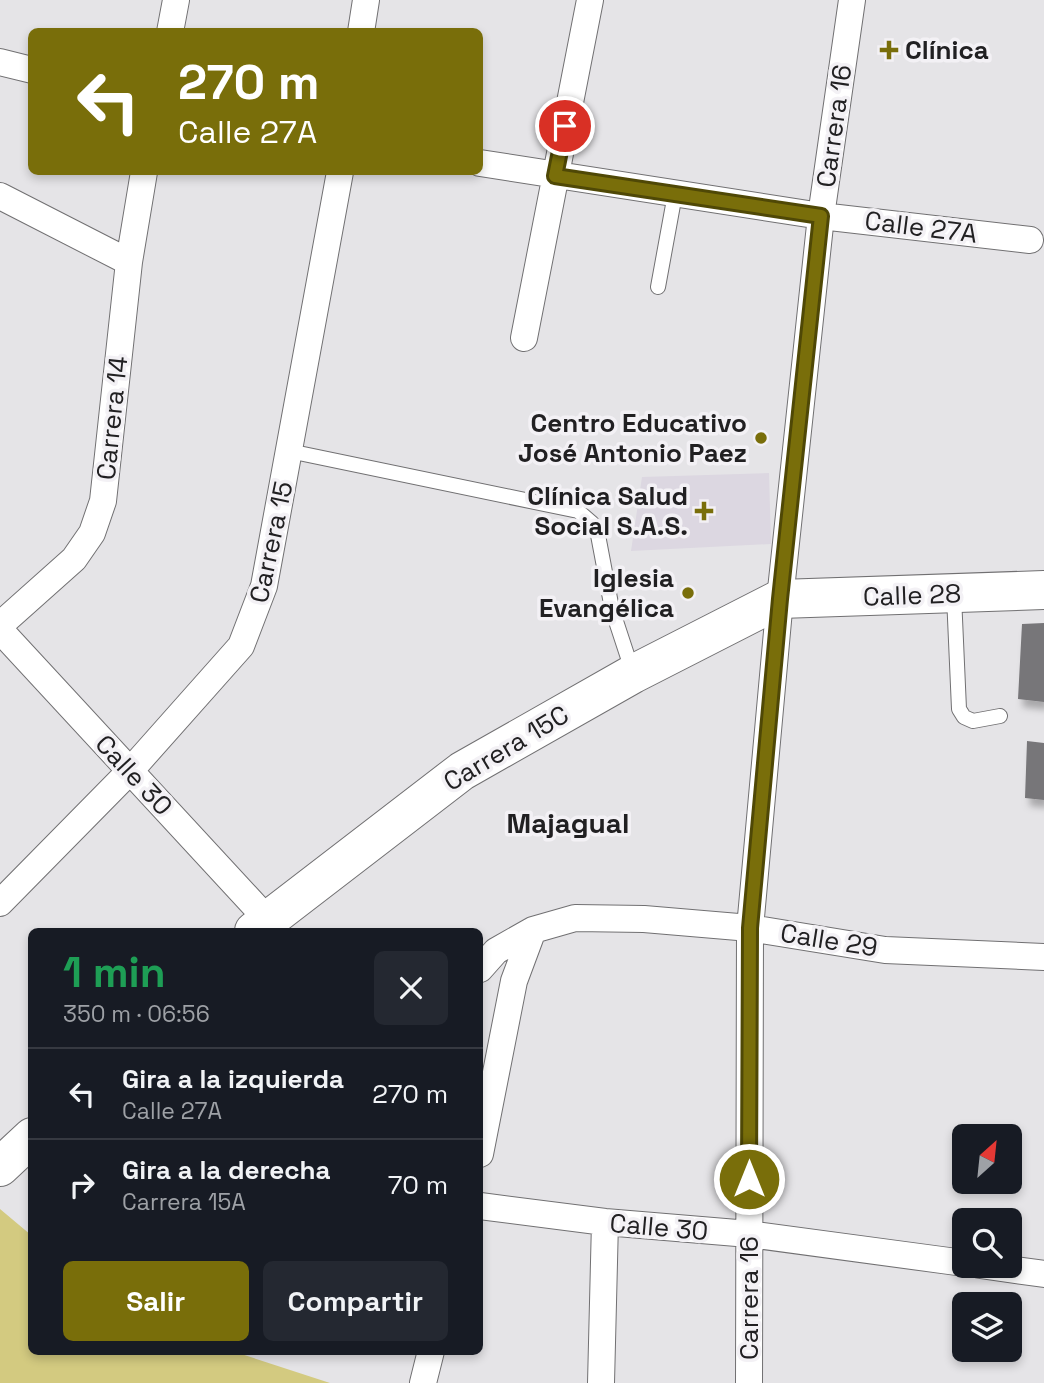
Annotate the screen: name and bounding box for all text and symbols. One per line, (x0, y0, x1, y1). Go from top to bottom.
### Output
place label: Clínica (905, 33, 989, 67)
marker: Clínica (879, 40, 899, 60)
text: 270 m (178, 51, 320, 113)
icon: left (63, 56, 154, 147)
street label: Carrera 16 (809, 62, 859, 190)
pin (535, 96, 595, 156)
icon: arrive (546, 107, 584, 145)
text: Calle 27A (178, 112, 317, 152)
street label: Calle 27A (863, 203, 979, 251)
street label: Carrera 14 (89, 354, 135, 482)
place label: Centro Educativo José Antonio Paez (518, 406, 747, 470)
marker: Centro Educativo José Antonio Paez (753, 430, 769, 446)
street label: Carrera 15 (242, 478, 300, 606)
place label: Clínica Salud Social S.A.S. (527, 479, 688, 543)
marker: Clínica Salud Social S.A.S. (694, 501, 714, 521)
place label: Iglesia Evangélica (539, 561, 674, 625)
street label: Calle 28 (862, 576, 962, 614)
marker: Iglesia Evangélica (680, 585, 696, 601)
street label: Carrera 15C (437, 697, 575, 799)
street label: Calle 30 (88, 727, 180, 823)
district label: Majagual (506, 805, 630, 841)
street label: Calle 29 (778, 916, 880, 964)
text: 1 min (63, 946, 166, 999)
button: close (374, 951, 448, 1025)
text: 350 m · 06:56 (63, 999, 210, 1029)
text: Gira a la izquierda (122, 1062, 344, 1096)
icon: left (63, 1075, 101, 1113)
text: 270 m (372, 1077, 448, 1111)
text: Calle 27A (122, 1096, 222, 1126)
north arrow (952, 1124, 1022, 1194)
map controls (952, 1124, 1022, 1362)
position arrow (712, 1142, 786, 1216)
text: Gira a la derecha (122, 1153, 331, 1187)
icon: right (63, 1166, 101, 1204)
text: 70 m (388, 1168, 448, 1202)
text: Carrera 15A (122, 1187, 246, 1217)
street label: Calle 30 (608, 1206, 710, 1248)
button: search (952, 1208, 1022, 1278)
street label: Carrera 16 (732, 1236, 766, 1360)
button: Salir (63, 1261, 249, 1341)
button: Compartir (263, 1261, 448, 1341)
button: layers (952, 1292, 1022, 1362)

